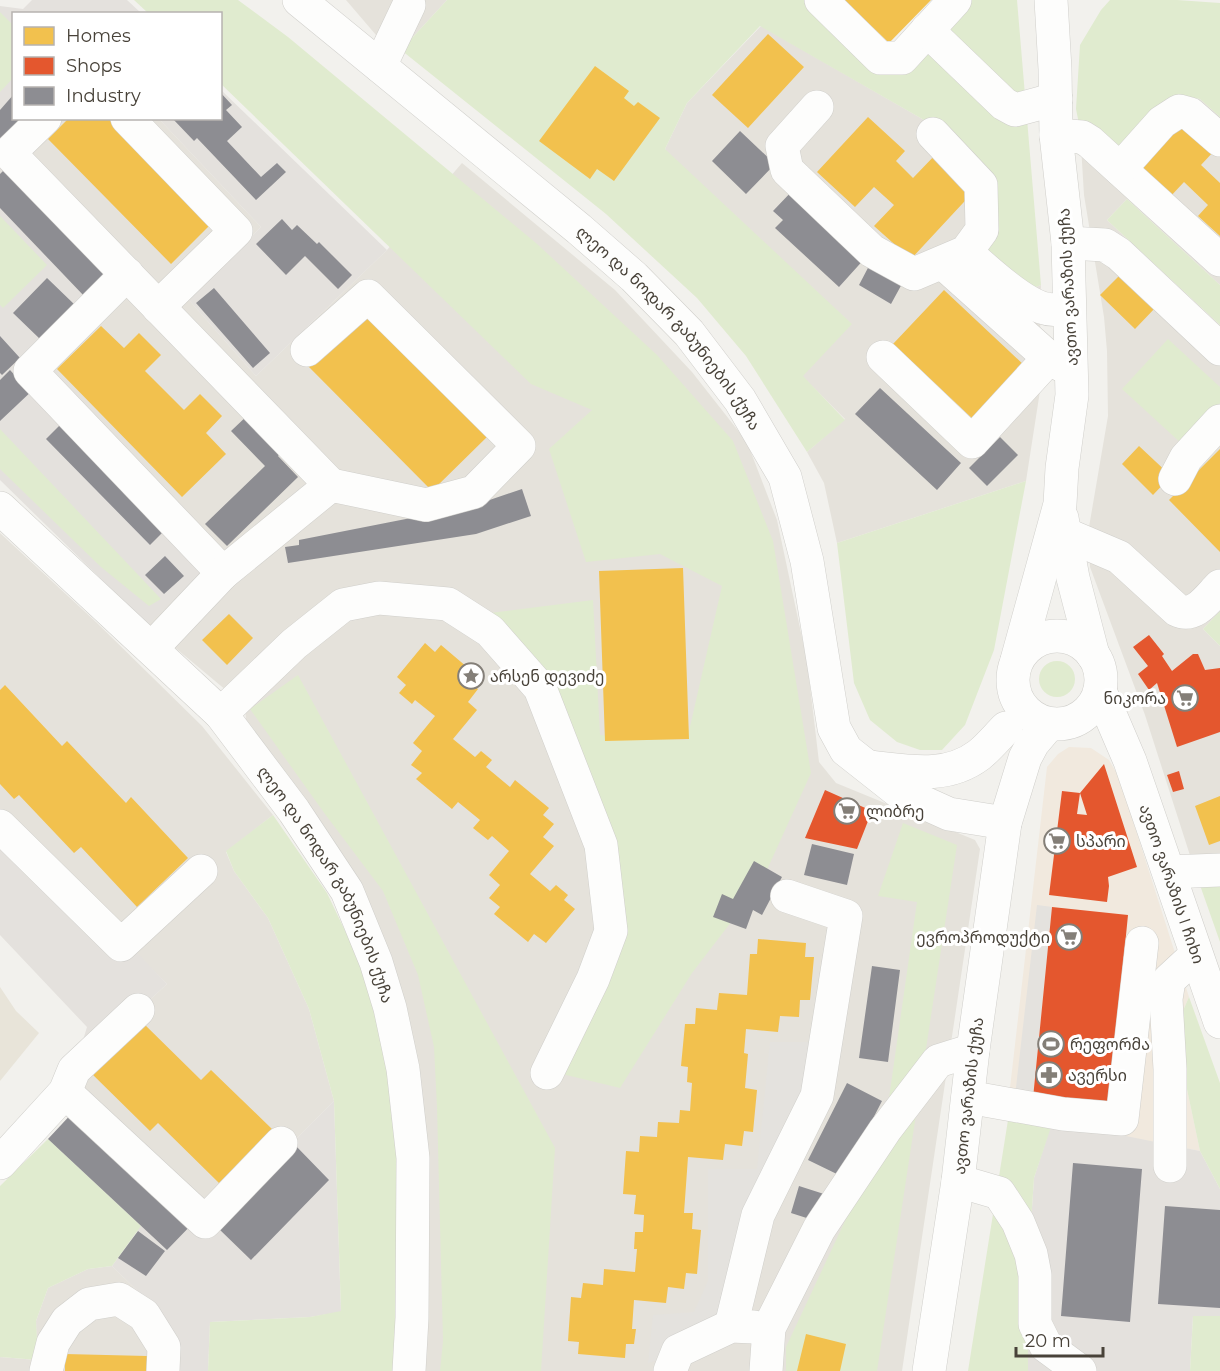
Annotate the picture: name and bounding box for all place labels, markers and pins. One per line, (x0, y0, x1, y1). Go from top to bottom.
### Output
place icon: არსენ დევიძე (456, 661, 486, 691)
place label: არსენ დევიძე (490, 667, 605, 687)
supermarket icon: ნიკორა (1170, 683, 1200, 713)
place label: ნიკორა (1104, 689, 1166, 708)
supermarket icon: ლიბრე (832, 796, 862, 826)
place label: ლიბრე (866, 802, 924, 822)
supermarket icon: სპარი (1042, 826, 1072, 856)
place label: სპარი (1076, 832, 1126, 851)
supermarket icon: ევროპროდუქტი (1054, 922, 1084, 952)
place label: ევროპროდუქტი (916, 928, 1050, 948)
sports icon: რეფორმა (1036, 1029, 1066, 1059)
place label: რეფორმა (1070, 1035, 1150, 1054)
pharmacy icon: ავერსი (1034, 1060, 1064, 1090)
place label: ავერსი (1068, 1066, 1127, 1085)

